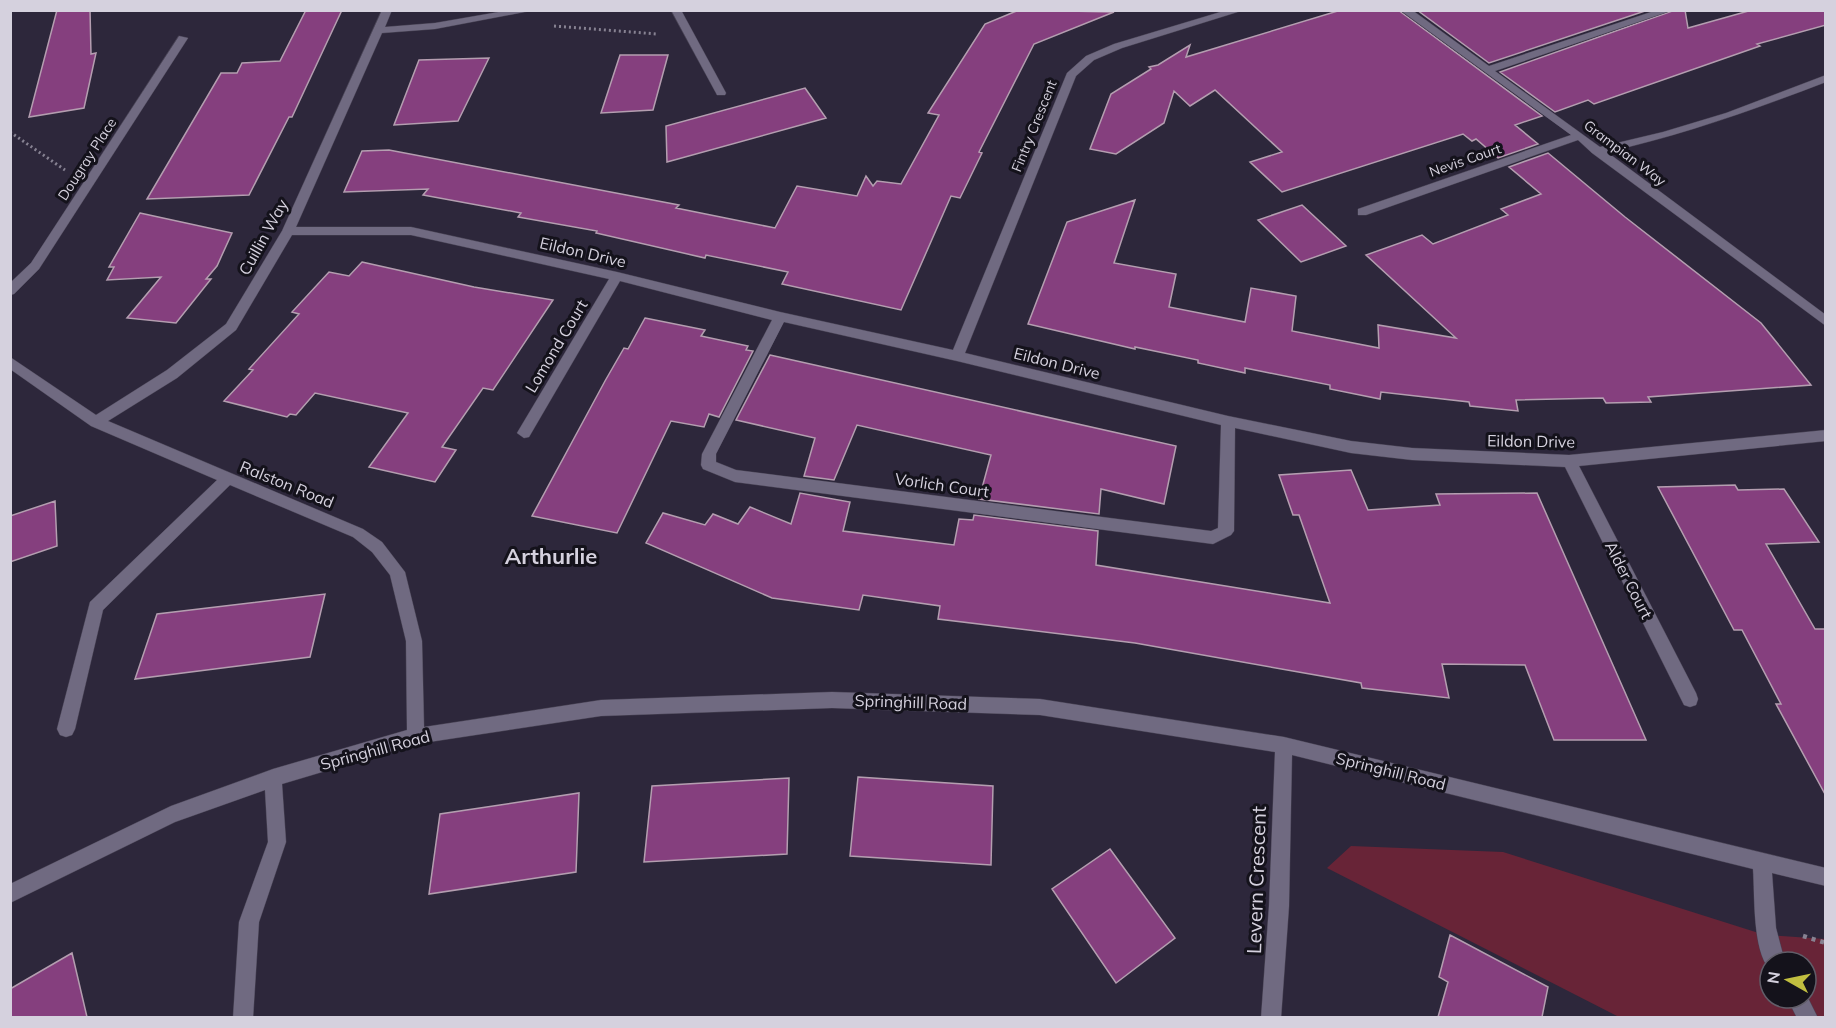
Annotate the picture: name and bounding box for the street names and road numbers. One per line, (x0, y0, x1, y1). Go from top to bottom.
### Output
street label: Fintry Crescent (1007, 77, 1061, 175)
street label: Dougray Place (54, 114, 120, 204)
street label: Grampian Way (1580, 116, 1670, 190)
street label: Nevis Court (1427, 139, 1503, 181)
street label: Cuillin Way (234, 195, 292, 278)
street label: Eildon Drive (538, 232, 628, 272)
street label: Lomond Court (520, 296, 592, 396)
street label: Eildon Drive (1012, 343, 1102, 383)
street label: Eildon Drive (1487, 430, 1575, 452)
street label: Ralston Road (237, 456, 337, 512)
street label: Vorlich Court (894, 468, 991, 502)
street label: Alder Court (1601, 538, 1657, 623)
street label: Springhill Road (854, 690, 968, 714)
street label: Springhill Road (318, 726, 432, 774)
street label: Springhill Road (1334, 748, 1448, 794)
street label: Levern Crescent (1241, 806, 1271, 954)

